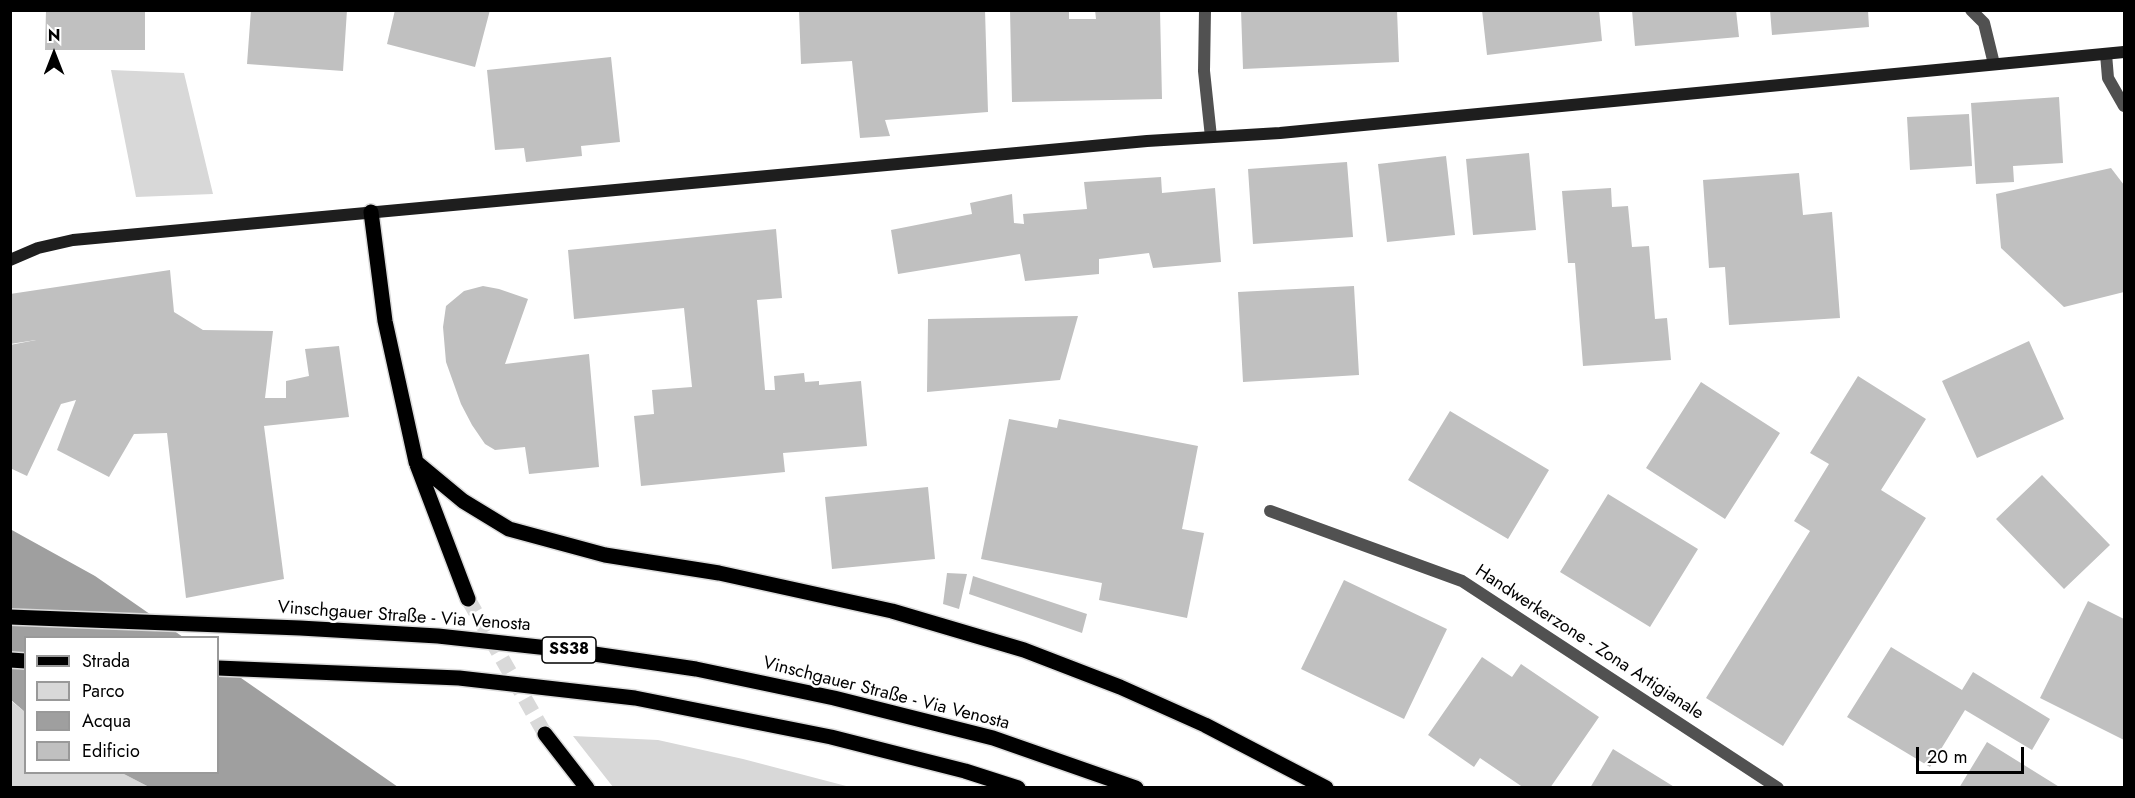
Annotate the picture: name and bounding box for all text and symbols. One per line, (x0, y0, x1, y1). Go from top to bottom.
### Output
north arrow (24, 24, 84, 84)
text: N (48, 24, 60, 47)
street label: Handwerkerzone - Zona Artigianale (1471, 561, 1707, 725)
street label: Vinschgauer Straße - Via Venosta (277, 597, 531, 637)
legend (24, 636, 219, 774)
road number: SS38 (542, 637, 596, 663)
text: Strada (82, 648, 130, 674)
street label: Vinschgauer Straße - Via Venosta (760, 653, 1012, 735)
text: Parco (82, 678, 124, 704)
text: Acqua (82, 708, 131, 734)
scale bar (1919, 735, 2027, 773)
text: Edificio (82, 738, 140, 764)
text: 20 m (1927, 744, 1967, 770)

